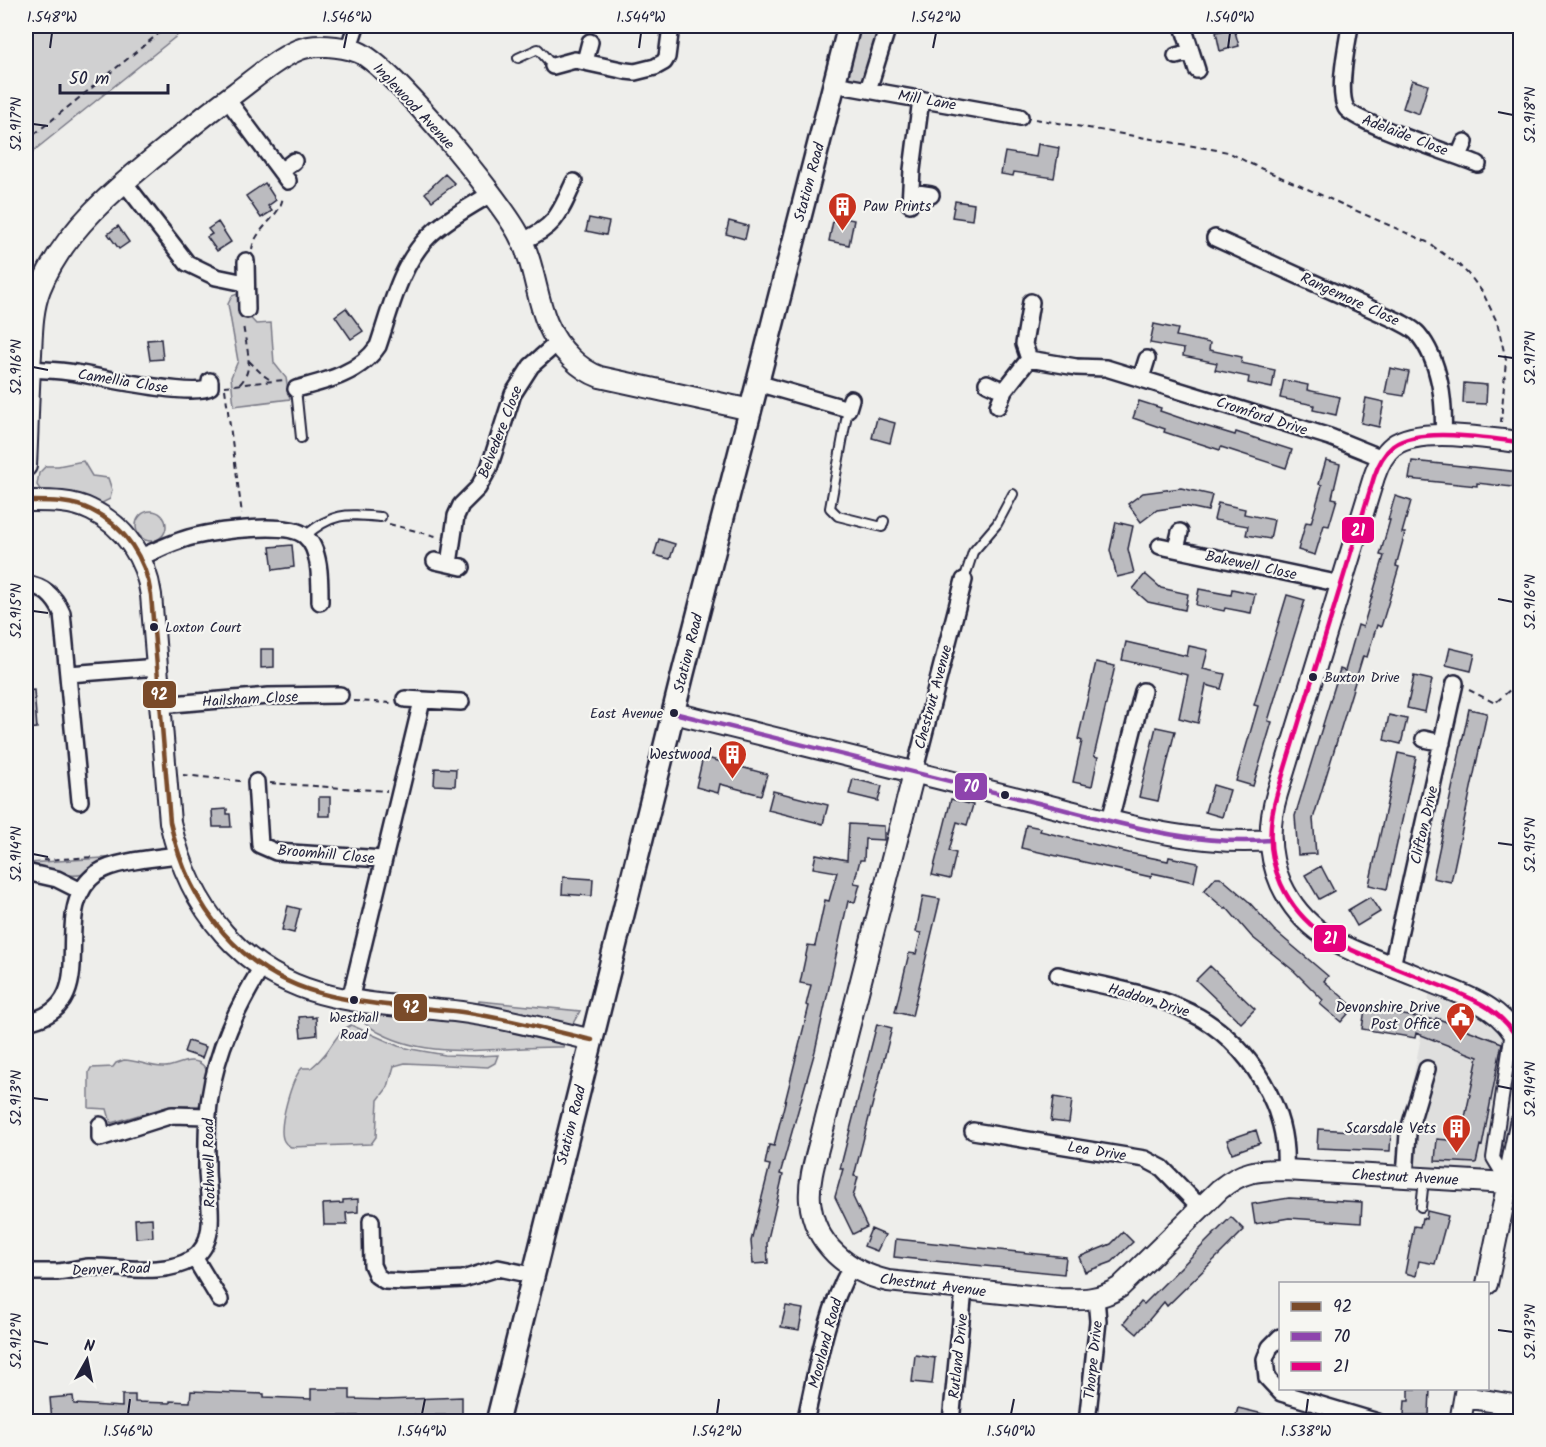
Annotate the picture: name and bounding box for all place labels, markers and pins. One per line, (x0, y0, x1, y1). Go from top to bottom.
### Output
building icon: Paw Prints (826, 190, 858, 232)
place label: Paw Prints (863, 195, 932, 219)
place label: Loxton Court (165, 617, 242, 639)
marker: Loxton Court (148, 621, 160, 633)
place label: Buxton Drive (1324, 667, 1400, 689)
marker: Buxton Drive (1307, 671, 1319, 683)
place label: East Avenue (590, 703, 664, 725)
marker: East Avenue (668, 707, 680, 719)
building icon: Westwood (716, 738, 748, 780)
place label: Westwood (649, 743, 712, 767)
unlabelled marker (999, 789, 1011, 801)
marker: Westhall Road (348, 994, 360, 1006)
place label: Devonshire Drive Post Office (1335, 996, 1440, 1037)
public building icon: Devonshire Drive Post Office (1445, 1000, 1477, 1042)
place label: Westhall Road (329, 1007, 379, 1046)
building icon: Scarsdale Vets (1441, 1112, 1473, 1154)
place label: Scarsdale Vets (1345, 1117, 1437, 1141)

